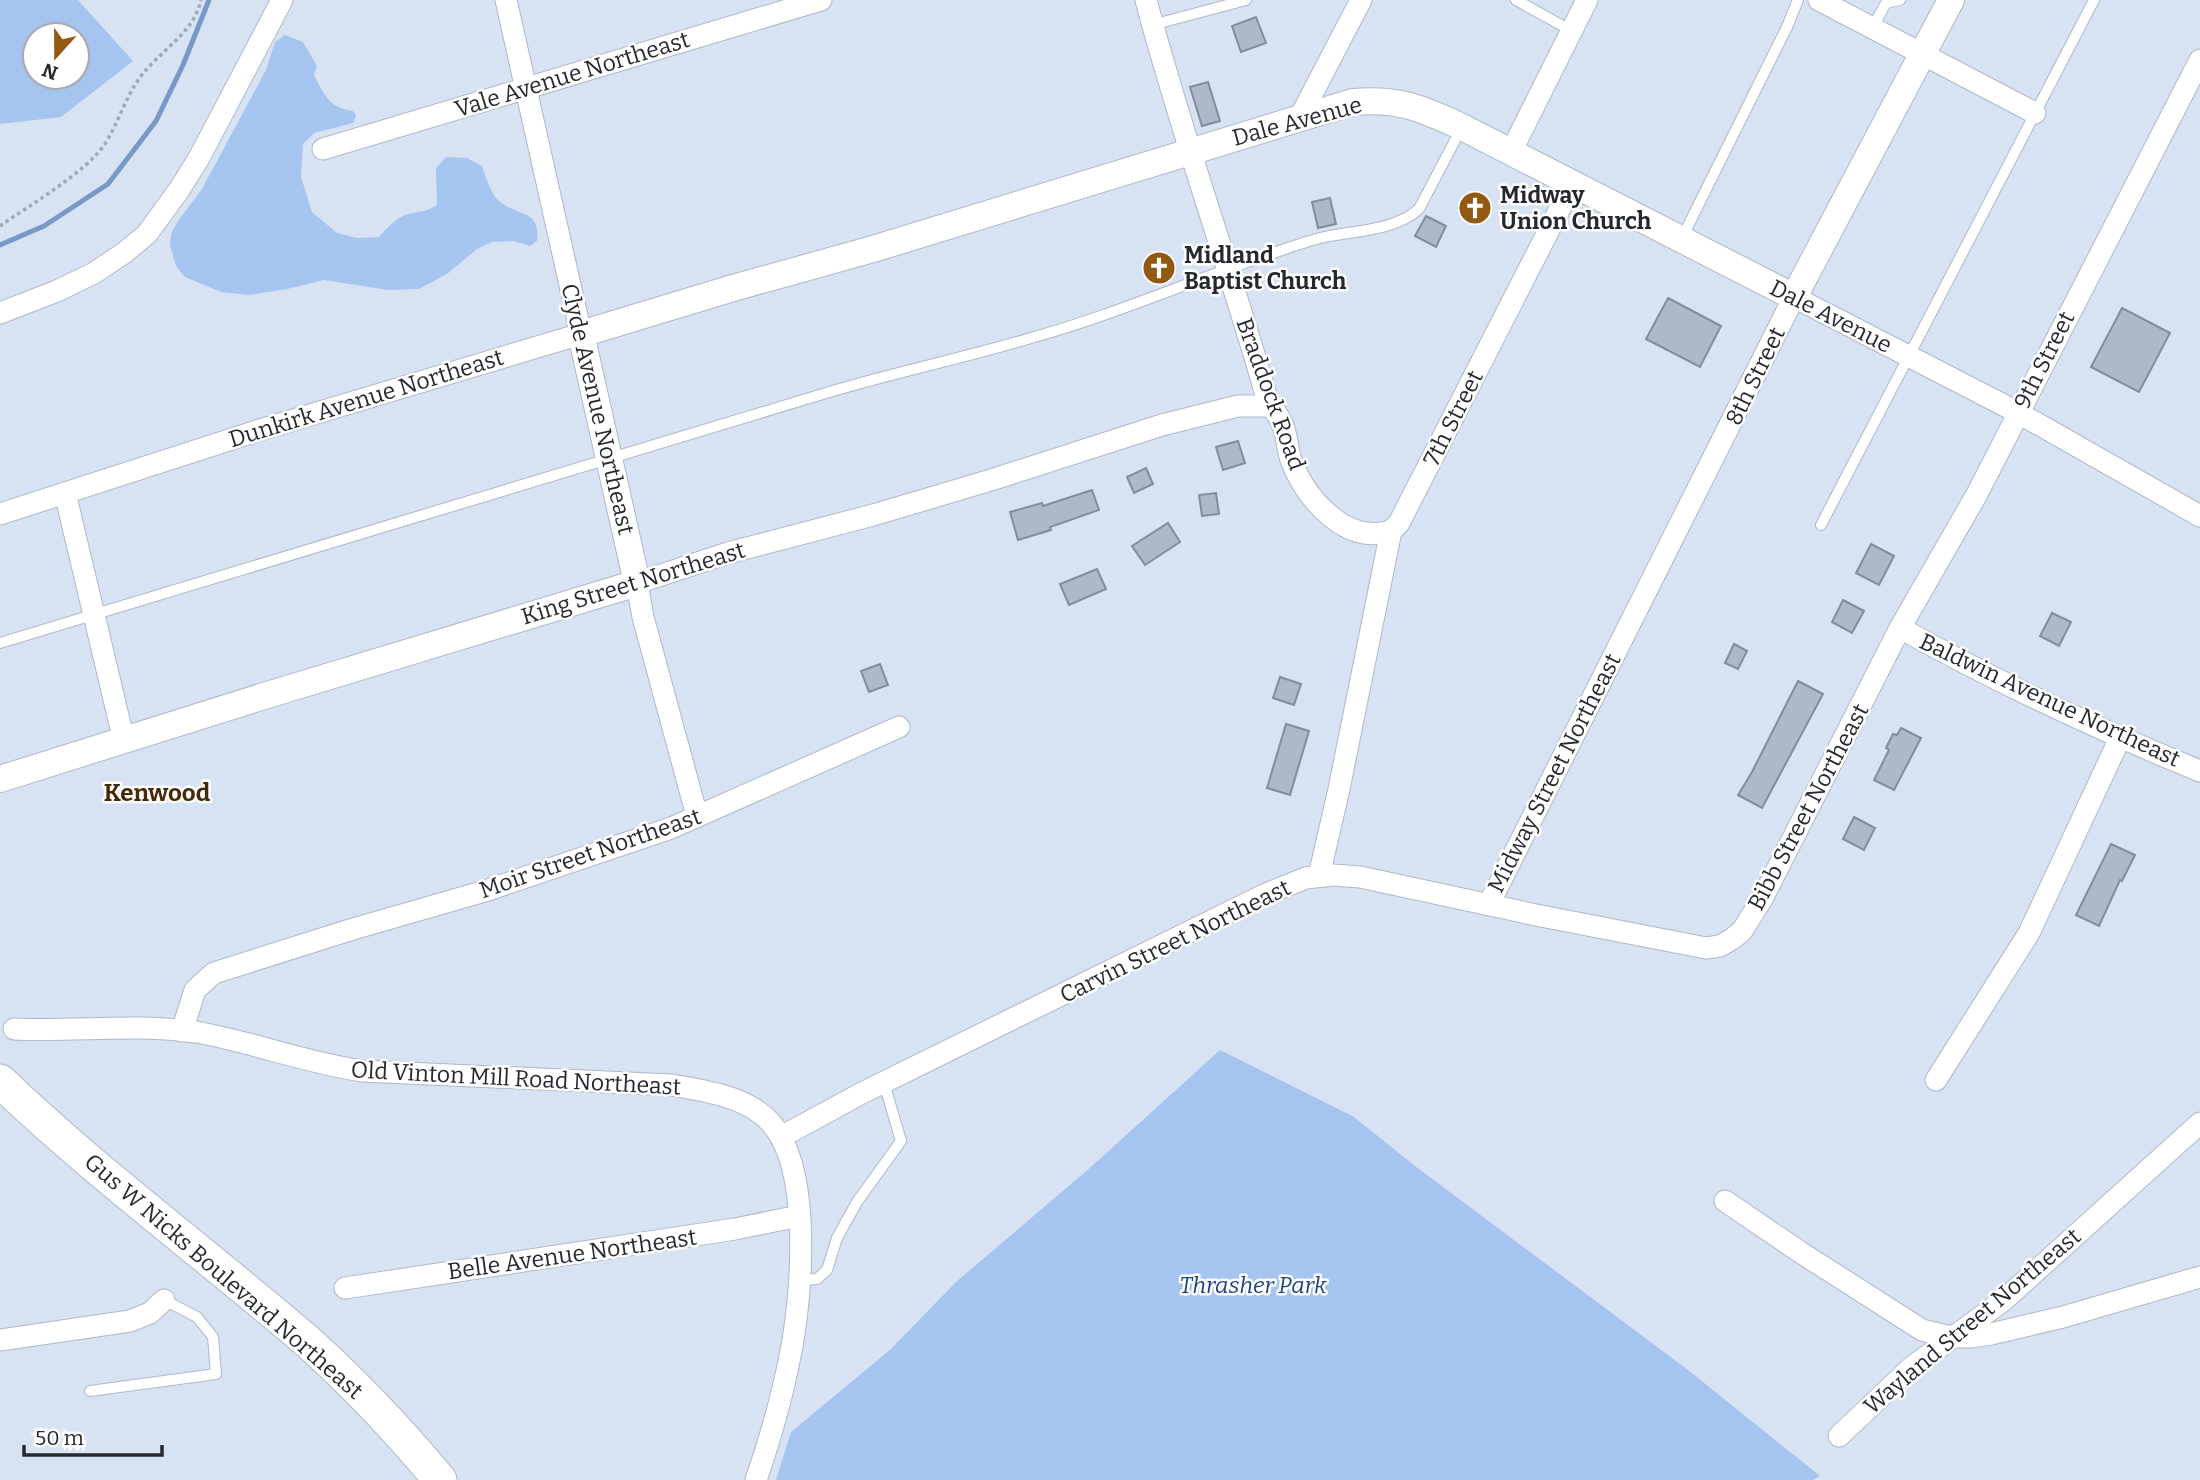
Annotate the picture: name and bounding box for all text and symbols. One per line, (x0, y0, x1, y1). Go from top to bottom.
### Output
north arrow (21, 21, 91, 91)
street label: Vale Avenue Northeast (451, 25, 693, 123)
text: N (39, 58, 61, 85)
street label: Dale Avenue (1229, 90, 1365, 152)
place label: Midway Union Church (1500, 181, 1652, 235)
church icon: Midway Union Church (1456, 189, 1494, 227)
place label: Midland Baptist Church (1184, 241, 1347, 295)
church icon: Midland Baptist Church (1140, 249, 1178, 287)
street label: Dale Avenue (1765, 273, 1897, 359)
street label: Clyde Avenue Northeast (556, 281, 640, 537)
street label: 9th Street (2008, 307, 2080, 413)
street label: Braddock Road (1230, 314, 1312, 474)
street label: 8th Street (1719, 322, 1791, 430)
street label: Dunkirk Avenue Northeast (225, 343, 507, 453)
street label: 7th Street (1417, 366, 1489, 470)
street label: King Street Northeast (518, 536, 748, 630)
street label: Baldwin Avenue Northeast (1915, 627, 2185, 773)
street label: Midway Street Northeast (1481, 649, 1627, 897)
street label: Bibb Street Northeast (1742, 699, 1874, 915)
district label: Kenwood (104, 779, 211, 807)
street label: Moir Street Northeast (475, 802, 705, 904)
street label: Carvin Street Northeast (1055, 873, 1295, 1009)
street label: Old Vinton Mill Road Northeast (350, 1055, 682, 1101)
street label: Gus W Nicks Boulevard Northeast (79, 1147, 369, 1405)
street label: Wayland Street Northeast (1858, 1222, 2086, 1420)
street label: Belle Avenue Northeast (446, 1223, 698, 1285)
park label: Thrasher Park (1180, 1271, 1327, 1299)
scale bar (24, 1414, 163, 1458)
text: 50 m (35, 1425, 84, 1451)

